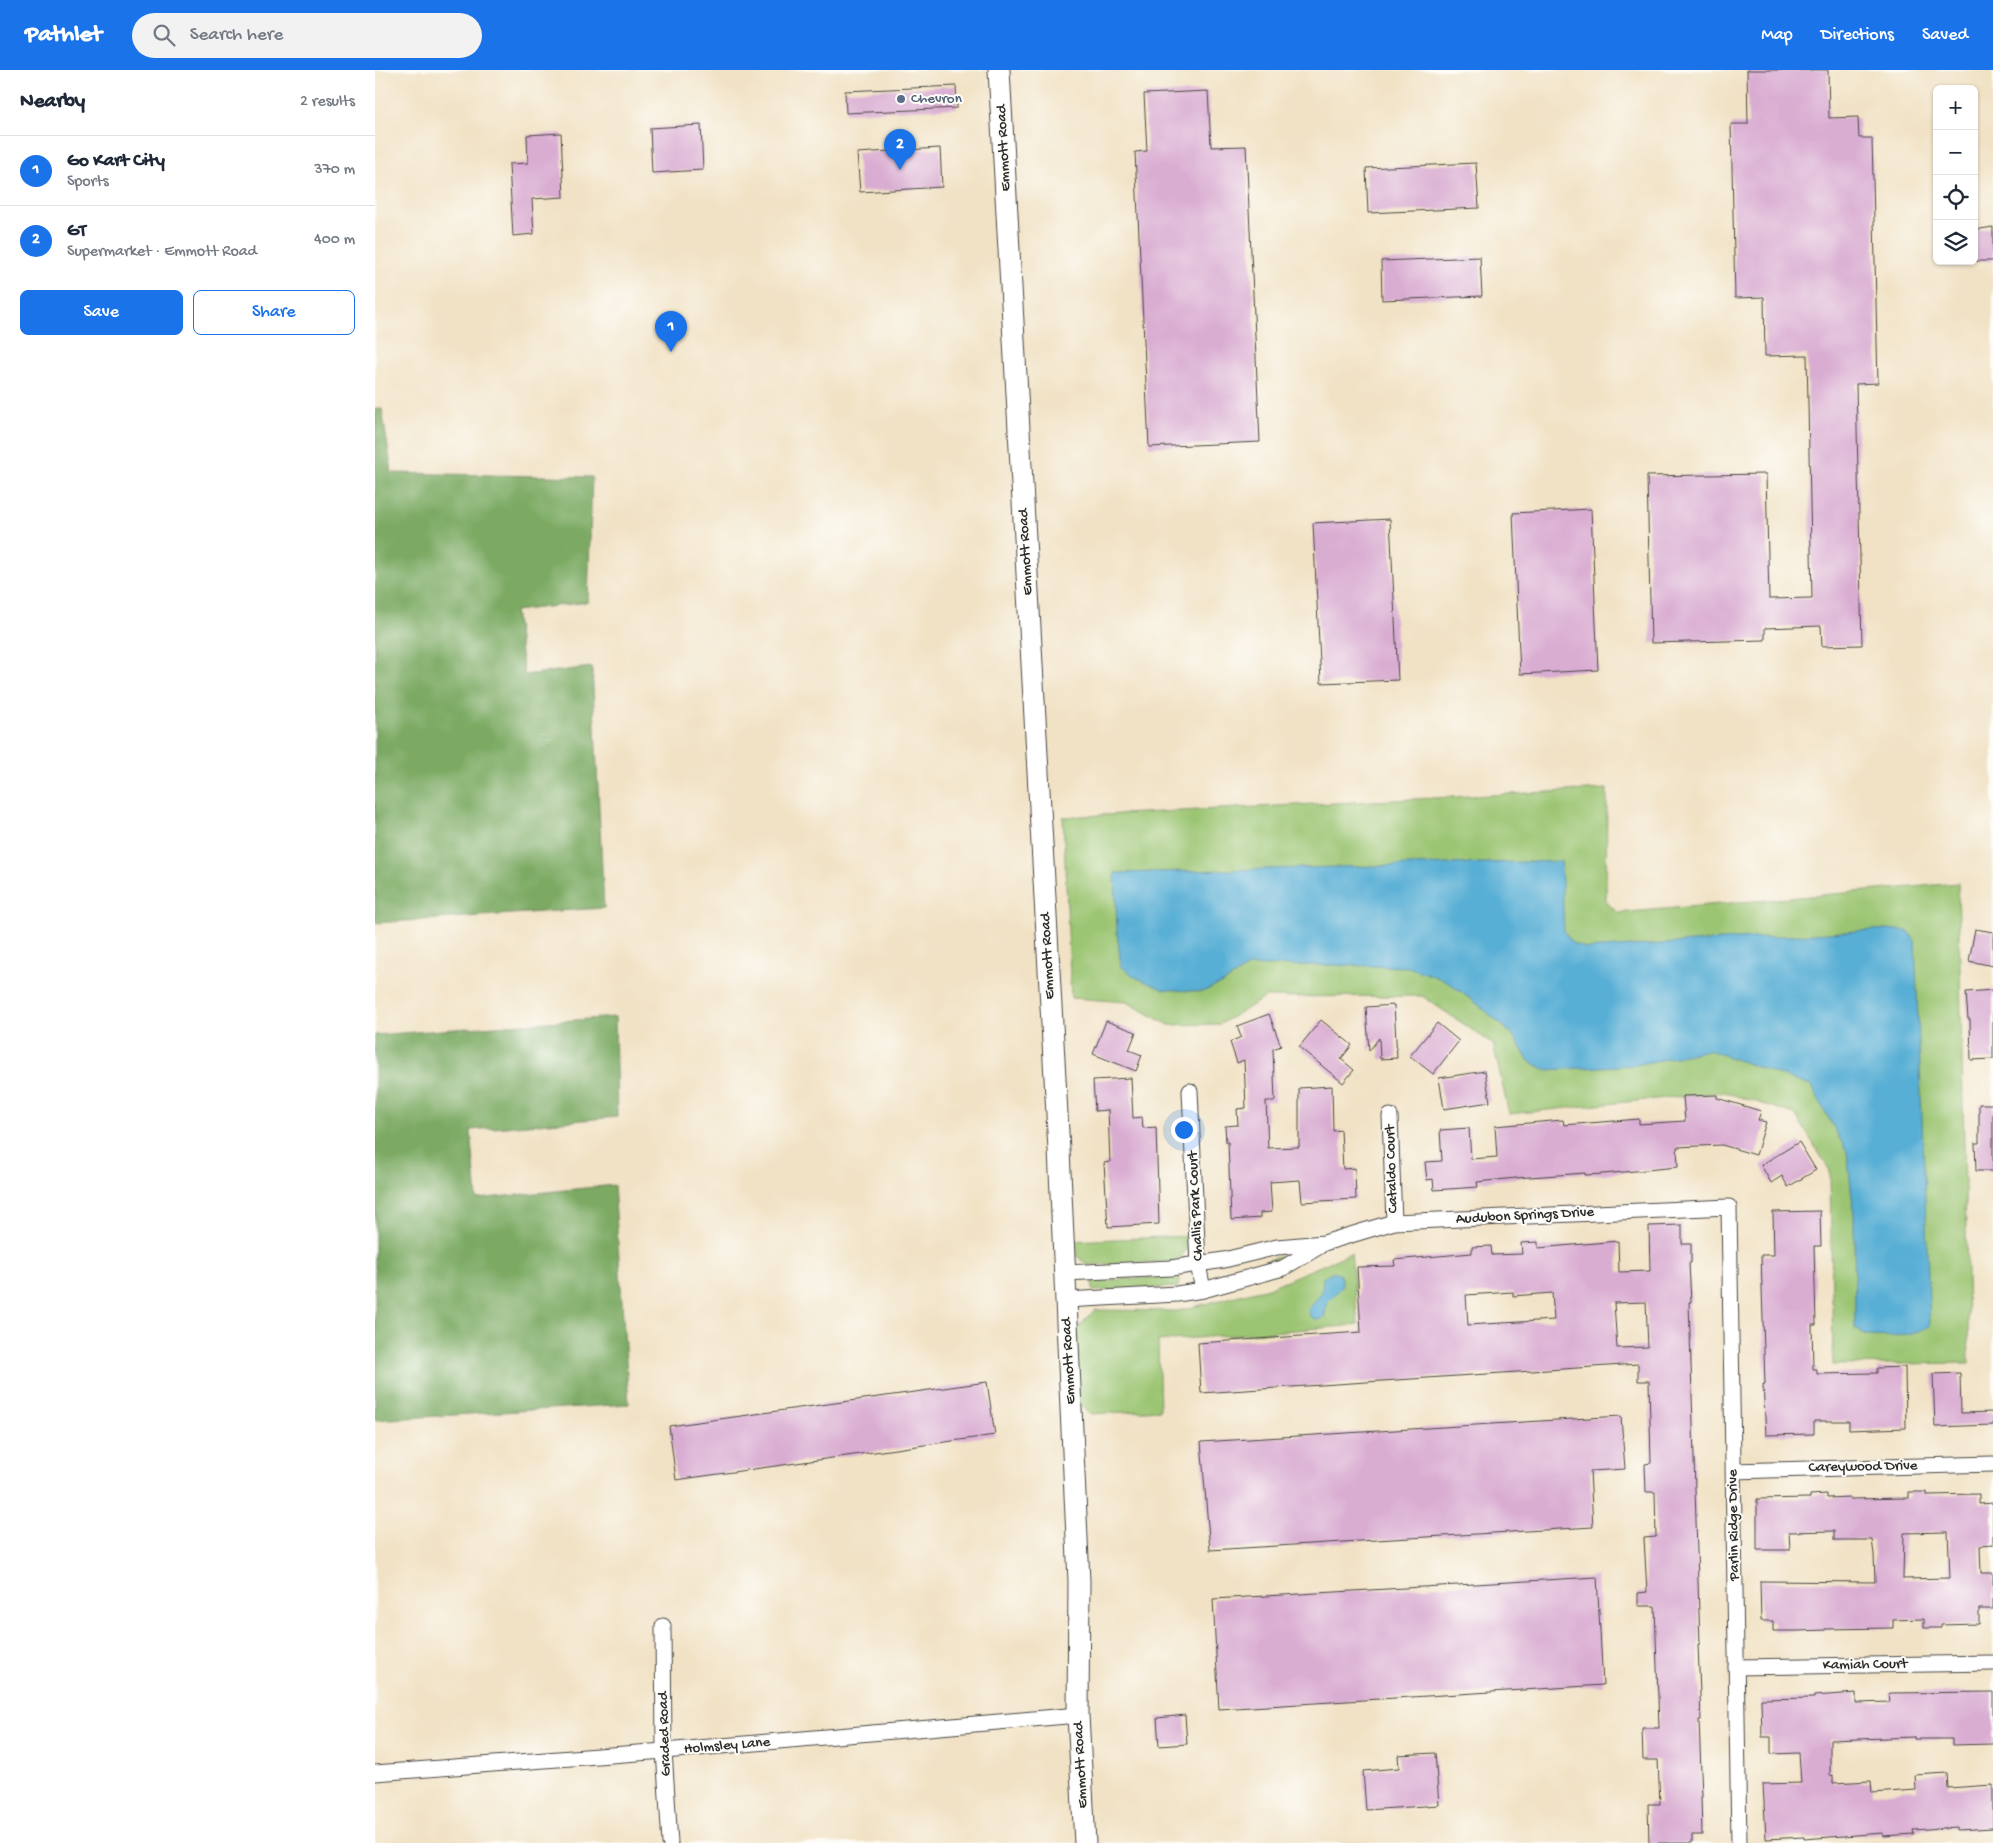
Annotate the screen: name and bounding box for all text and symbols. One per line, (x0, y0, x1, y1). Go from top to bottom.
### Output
search box (132, 13, 482, 58)
text: Pathlet (25, 21, 102, 50)
icon: search (150, 21, 178, 49)
text: Search here (190, 24, 283, 47)
text: Map (1761, 25, 1793, 46)
text: Directions (1821, 25, 1894, 46)
text: Saved (1922, 25, 1968, 46)
map controls (1933, 85, 1978, 265)
button: + (1933, 85, 1978, 130)
text: Nearby (20, 90, 85, 115)
place label: Chevron (911, 90, 962, 108)
text: 2 results (300, 93, 355, 112)
marker: Chevron (895, 93, 907, 105)
street label: Emmott Road (993, 103, 1015, 192)
pin: 2 (884, 129, 916, 170)
button: − (1933, 130, 1978, 175)
text: Go Kart City (67, 150, 165, 173)
text: 1 (33, 161, 39, 180)
text: 370 m (314, 161, 355, 180)
text: Sports (67, 173, 109, 192)
button: locate (1933, 175, 1978, 220)
text: GT (67, 220, 86, 243)
button: layers (1933, 220, 1978, 265)
text: 2 (32, 231, 40, 250)
text: 400 m (314, 231, 355, 250)
text: Supermarket · Emmott Road (67, 243, 257, 262)
button: Save (20, 290, 183, 335)
button: Share (193, 290, 355, 335)
pin: 1 (655, 311, 687, 352)
street label: Emmott Road (1015, 507, 1037, 596)
street label: Emmott Road (1037, 911, 1059, 1000)
your location (1171, 1117, 1197, 1143)
street label: Cataldo Court (1381, 1122, 1403, 1214)
street label: Challis Park Court (1184, 1149, 1208, 1261)
street label: Audubon Springs Drive (1455, 1203, 1595, 1229)
street label: Emmott Road (1058, 1316, 1080, 1405)
street label: Careywood Drive (1808, 1457, 1918, 1477)
street label: Parlin Ridge Drive (1724, 1469, 1744, 1582)
street label: Kamiah Court (1822, 1655, 1909, 1675)
street label: Graded Road (654, 1690, 675, 1777)
street label: Emmott Road (1070, 1720, 1092, 1809)
street label: Holmsley Lane (683, 1733, 771, 1759)

